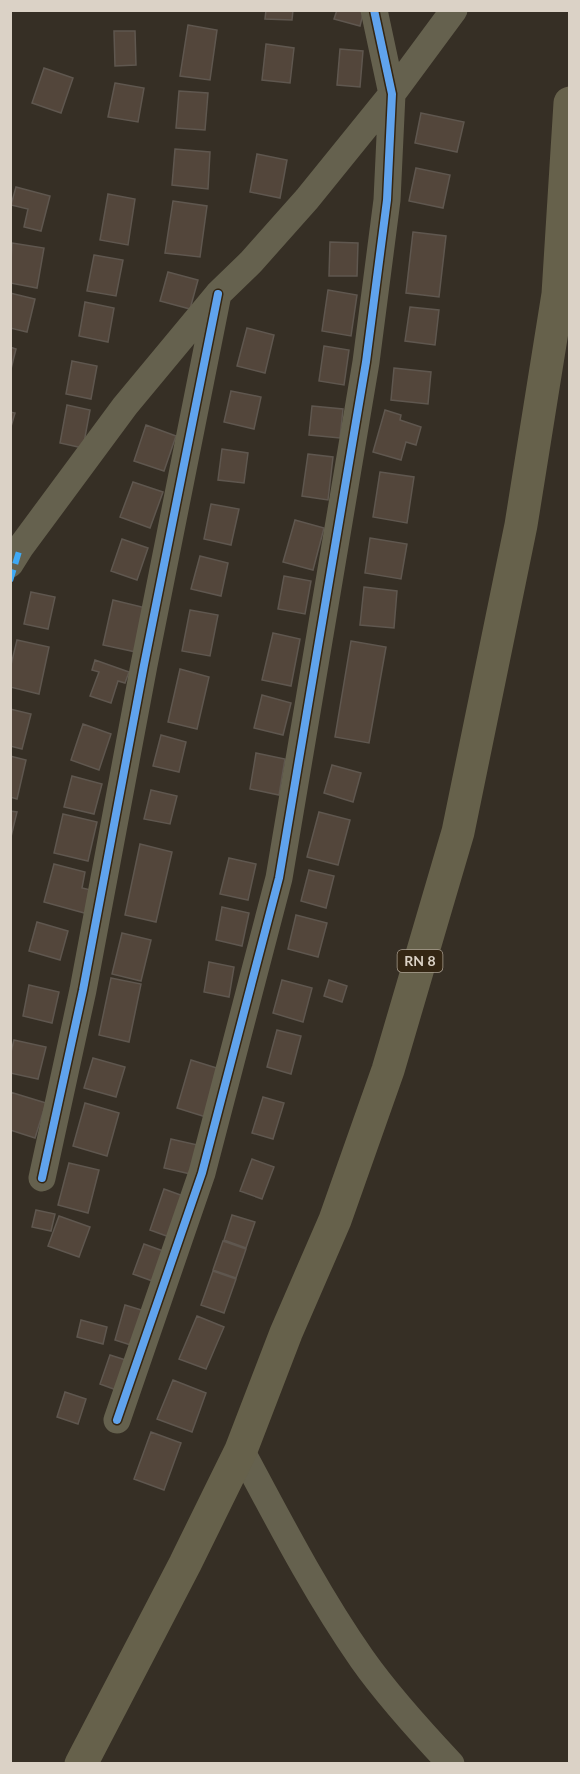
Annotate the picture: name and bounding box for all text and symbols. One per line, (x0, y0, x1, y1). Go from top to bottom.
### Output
road number: RN 8 (398, 950, 442, 972)

